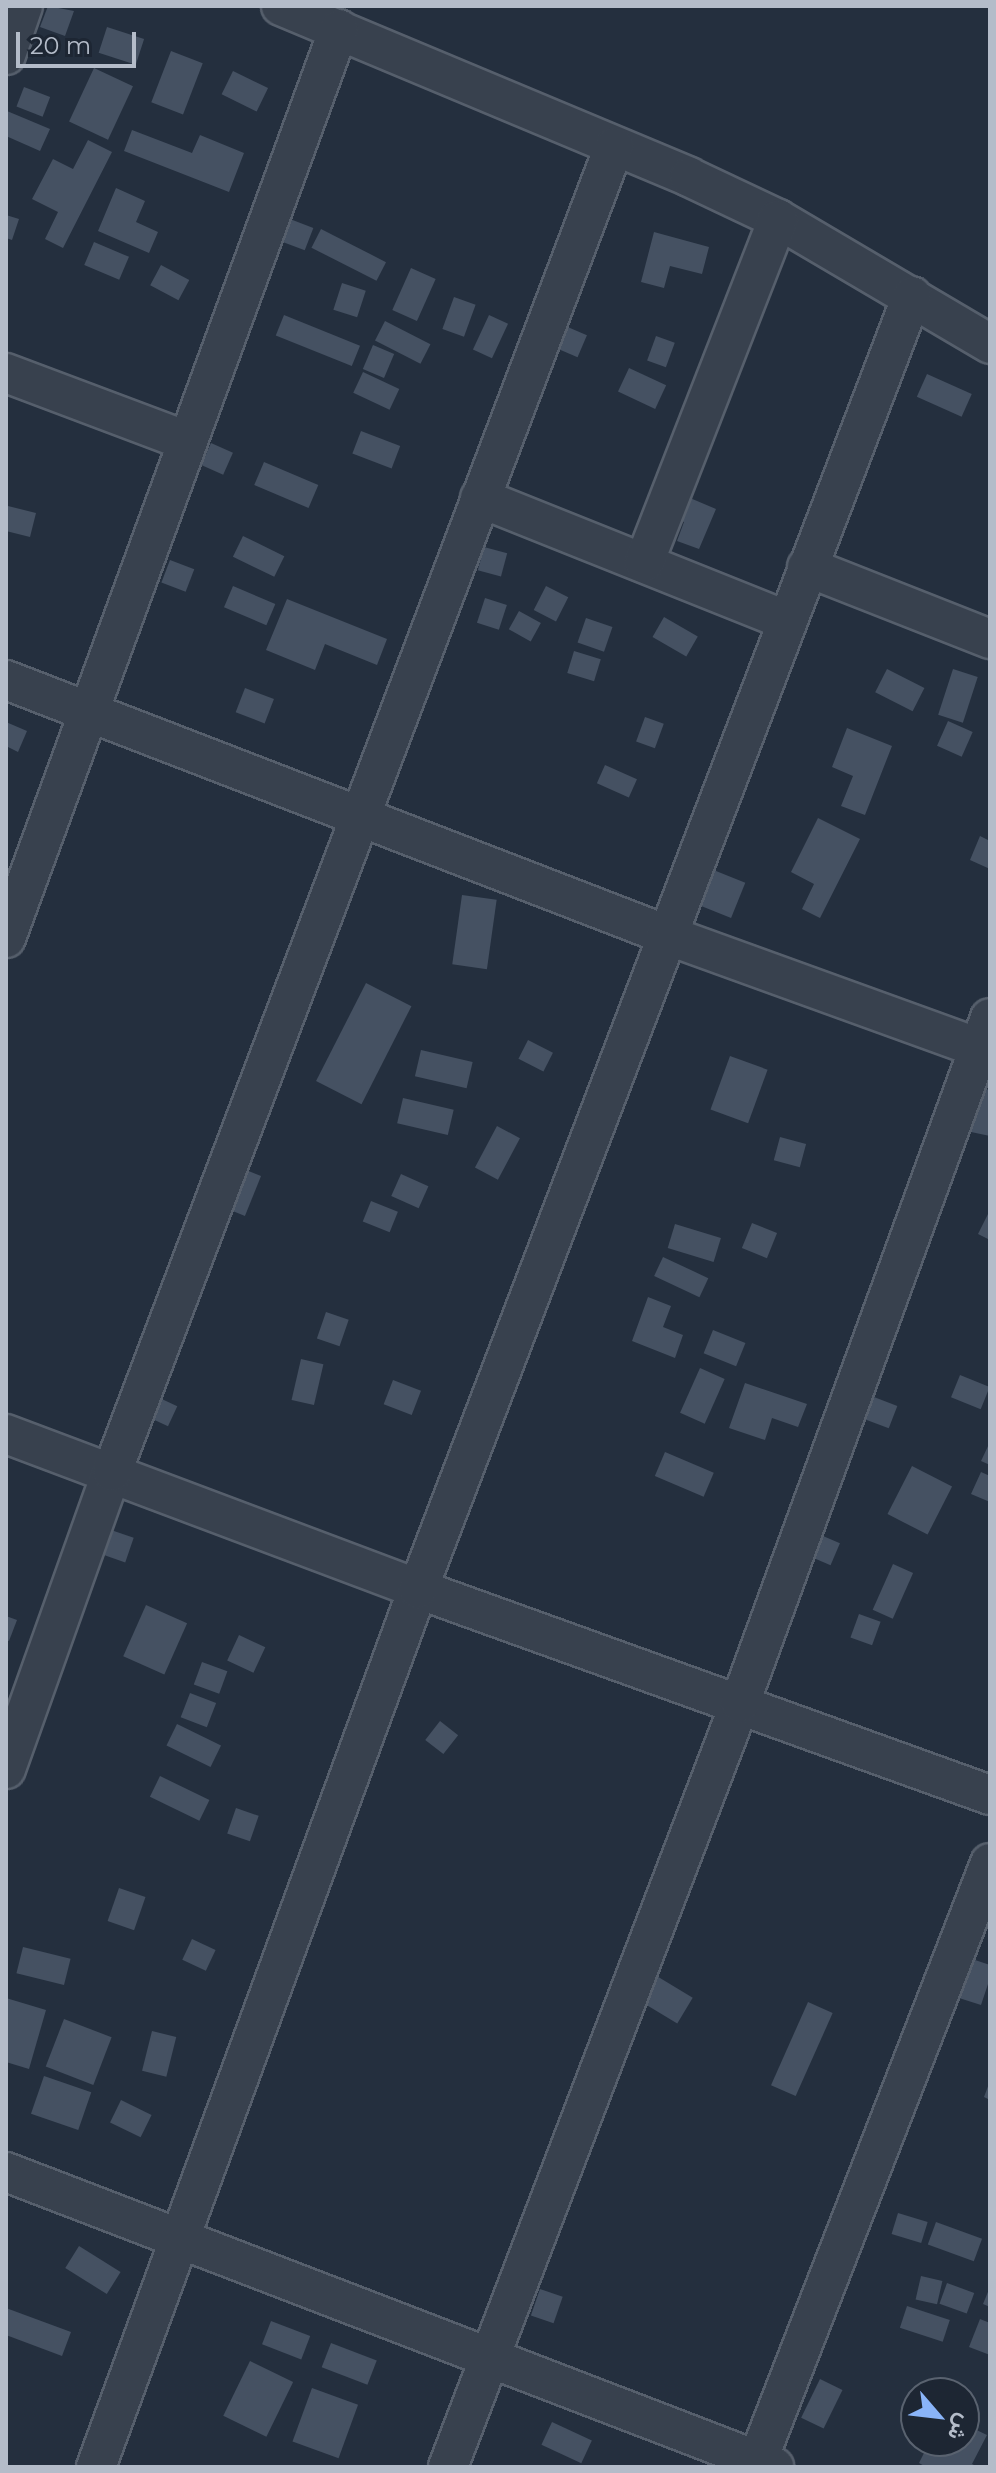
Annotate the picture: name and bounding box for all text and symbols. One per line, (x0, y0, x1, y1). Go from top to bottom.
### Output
scale bar (20, 16, 140, 66)
text: 20 m (30, 31, 91, 60)
north arrow (900, 2377, 980, 2457)
text: ش (942, 2410, 978, 2446)

